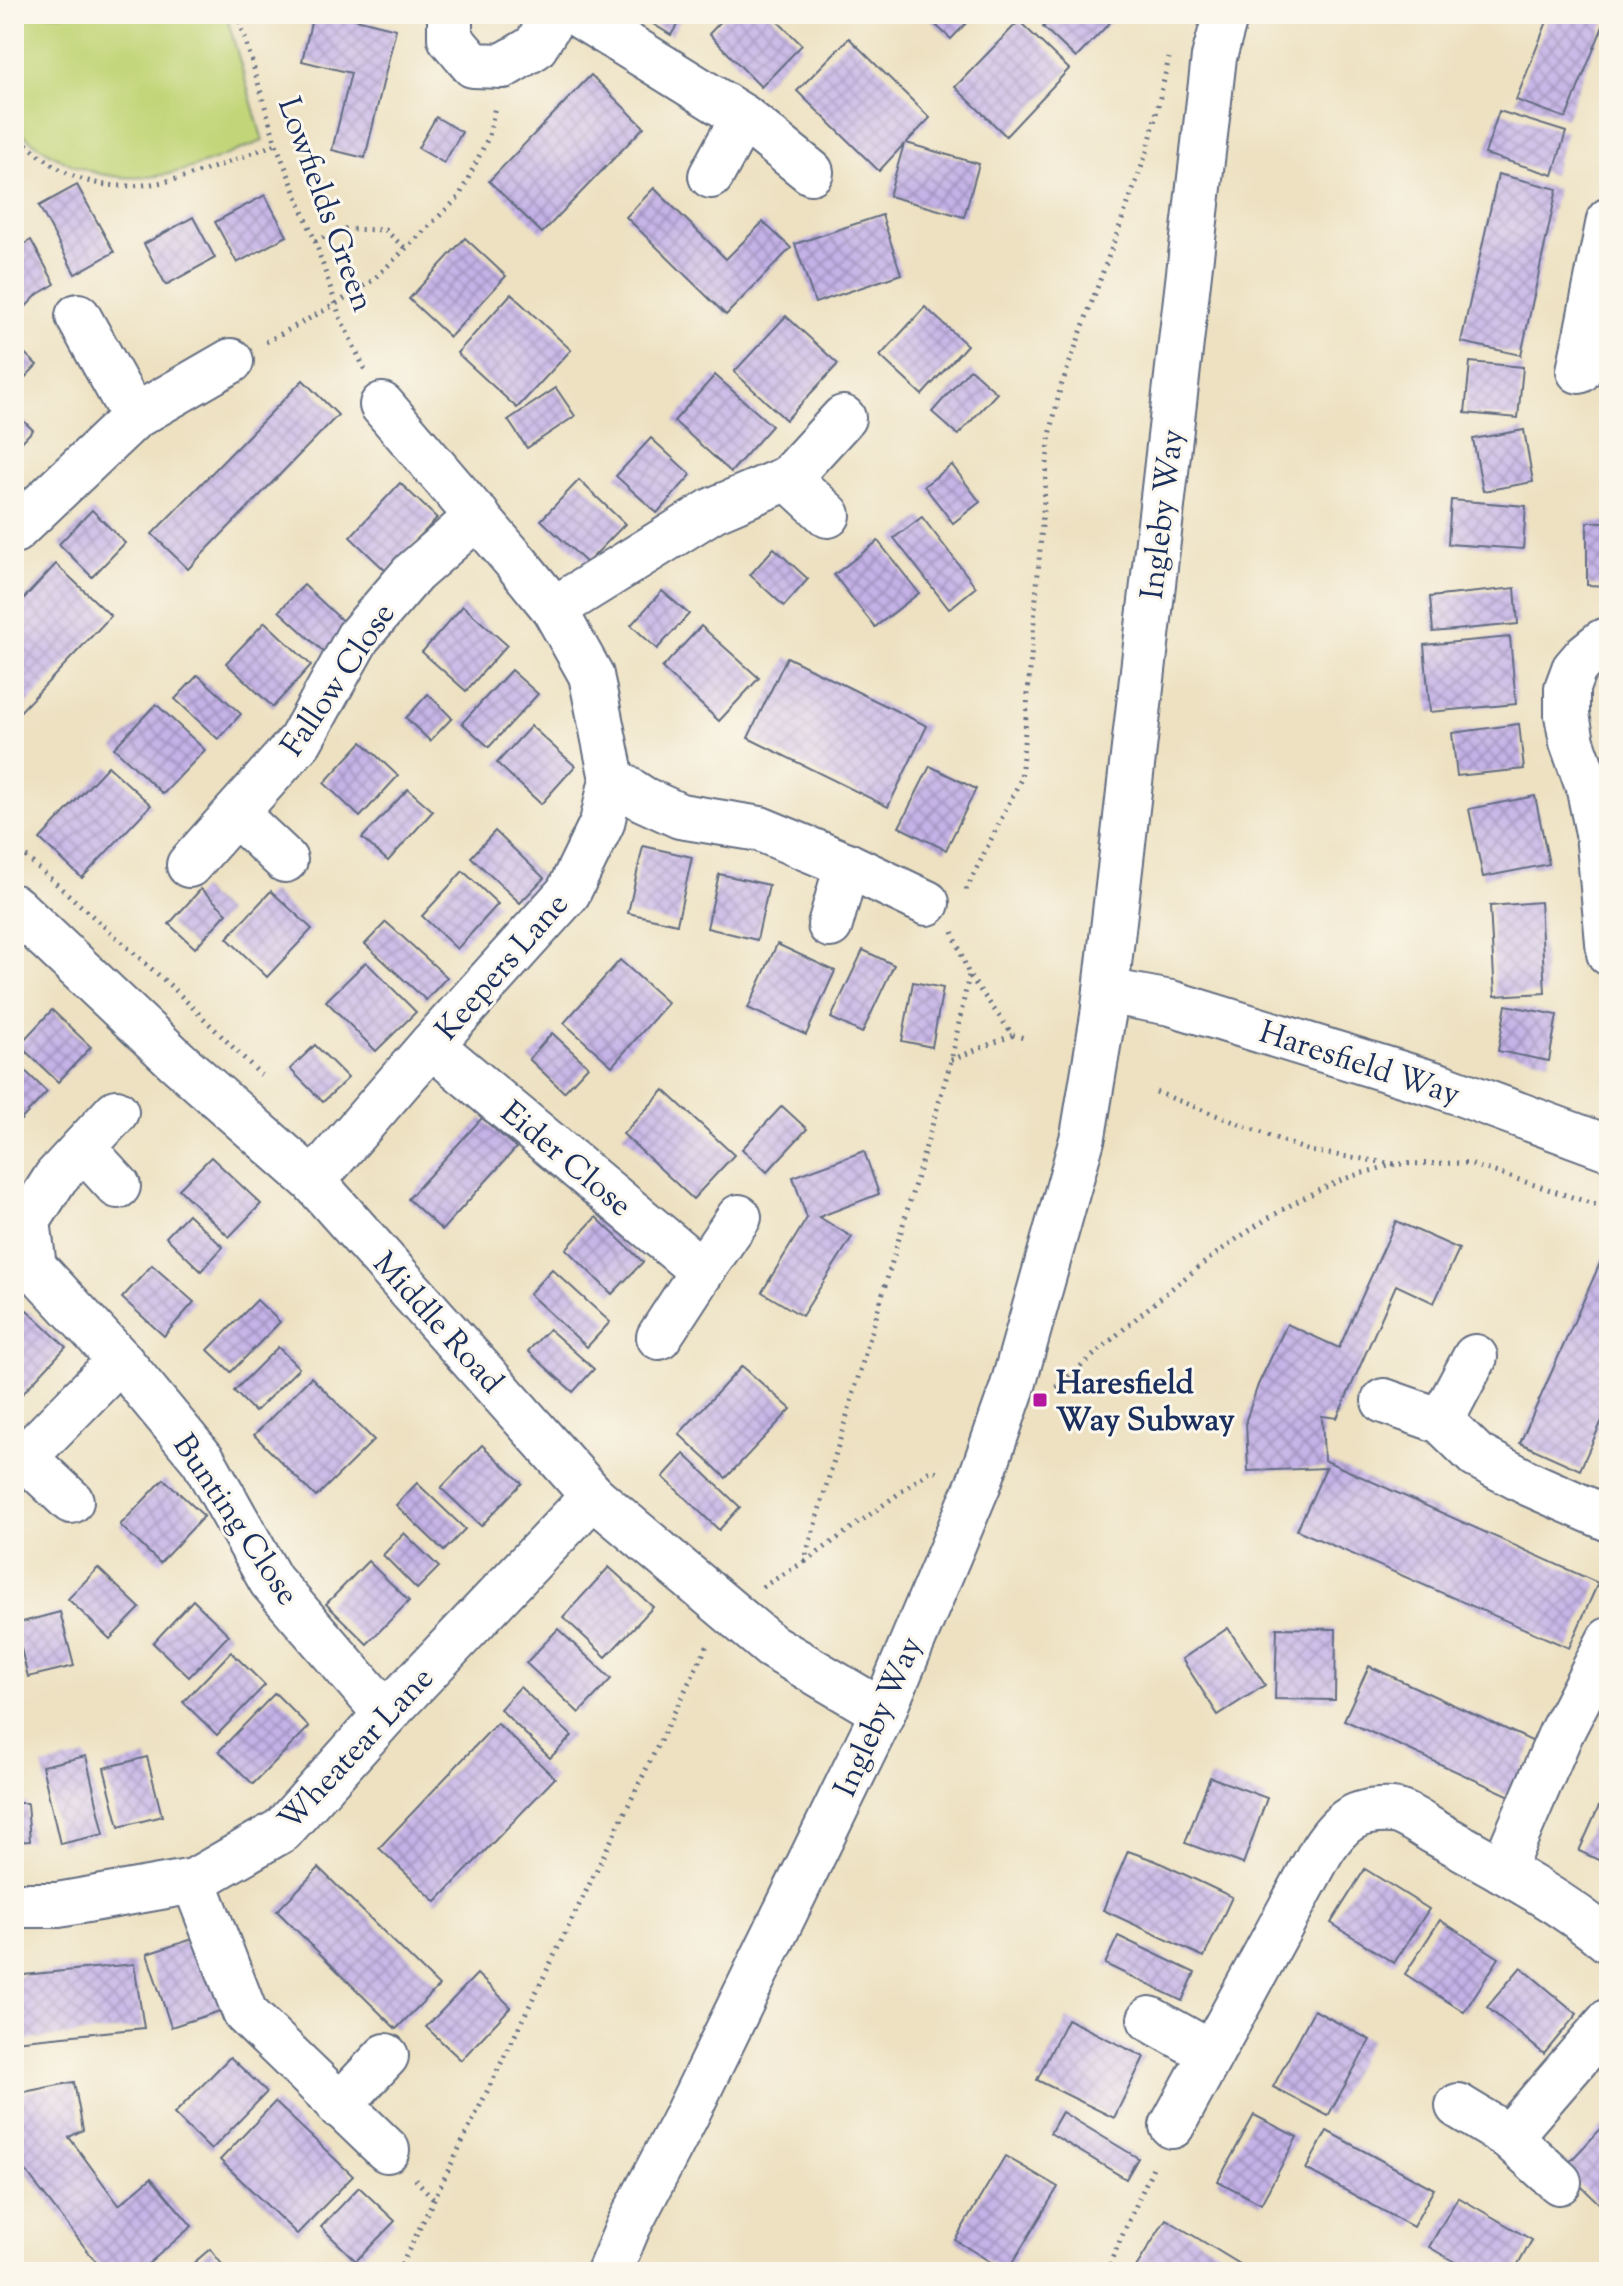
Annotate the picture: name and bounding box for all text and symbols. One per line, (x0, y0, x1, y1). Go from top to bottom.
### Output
street label: Lowfields Green (264, 91, 384, 319)
street label: Ingleby Way (1131, 427, 1197, 602)
street label: Fallow Close (271, 595, 408, 767)
street label: Keepers Lane (426, 884, 581, 1052)
street label: Haresfield Way (1253, 1011, 1465, 1119)
street label: Eider Close (489, 1092, 641, 1229)
street label: Middle Road (361, 1243, 513, 1405)
place label: Haresfield Way Subway (1056, 1362, 1235, 1445)
marker: Haresfield Way Subway (1031, 1391, 1049, 1409)
street label: Bunting Close (160, 1426, 309, 1615)
street label: Ingleby Way (824, 1630, 936, 1805)
street label: Wheatear Lane (269, 1658, 446, 1842)

